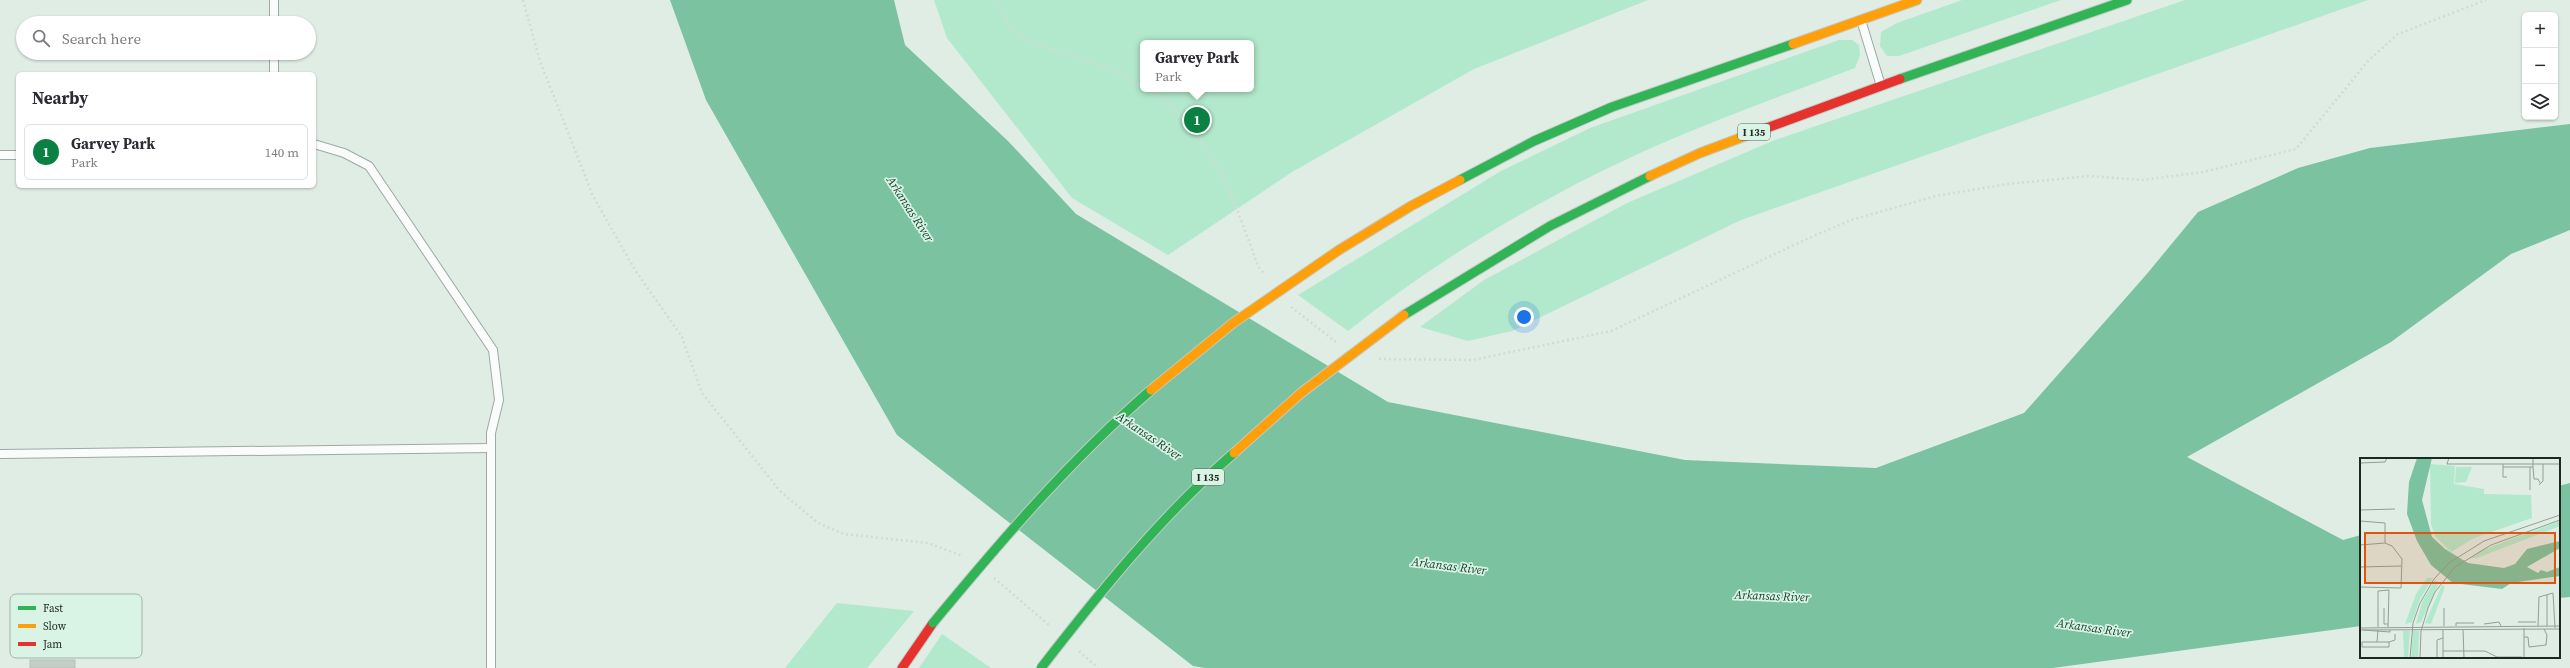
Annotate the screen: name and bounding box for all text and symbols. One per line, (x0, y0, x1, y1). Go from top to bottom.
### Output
map controls (2522, 12, 2558, 120)
button: + (2522, 12, 2558, 48)
search box (16, 16, 316, 60)
icon: search (30, 27, 52, 49)
text: Search here (62, 28, 141, 49)
popup (1140, 40, 1254, 92)
text: Garvey Park (1155, 47, 1239, 68)
button: − (2522, 48, 2558, 84)
text: Park (1155, 68, 1182, 85)
button: layers (2522, 84, 2558, 120)
text: Nearby (32, 86, 88, 110)
pin: 1 (1184, 105, 1210, 135)
road number: I 135 (1738, 124, 1770, 140)
text: Garvey Park (71, 133, 155, 154)
text: 1 (42, 144, 50, 161)
text: 140 m (265, 144, 299, 161)
text: Park (71, 154, 98, 171)
water label: Arkansas River (882, 172, 938, 246)
your location (1514, 307, 1534, 327)
water label: Arkansas River (1113, 408, 1186, 464)
inset map (2360, 458, 2560, 658)
road number: I 135 (1192, 469, 1224, 485)
water label: Arkansas River (1410, 553, 1488, 579)
water label: Arkansas River (1733, 587, 1811, 605)
legend (10, 594, 142, 658)
text: Fast (43, 601, 63, 616)
water label: Arkansas River (2055, 615, 2134, 641)
text: Slow (43, 619, 67, 634)
text: Jam (42, 637, 62, 652)

